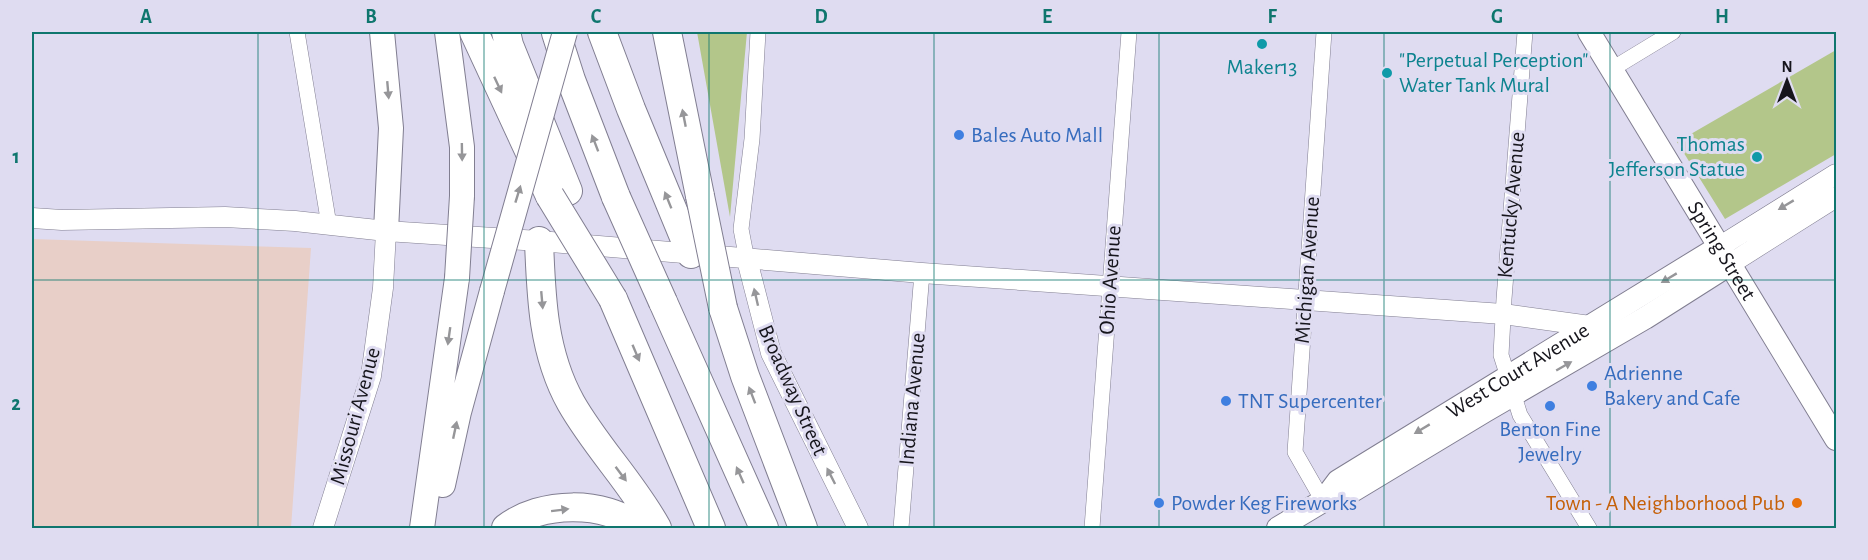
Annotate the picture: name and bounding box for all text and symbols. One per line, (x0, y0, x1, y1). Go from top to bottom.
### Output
text: A (140, 7, 152, 27)
text: B (365, 7, 377, 27)
text: C (591, 7, 602, 27)
text: D (814, 7, 828, 27)
text: E (1042, 7, 1052, 27)
text: F (1267, 7, 1277, 27)
text: G (1491, 7, 1503, 27)
text: H (1715, 7, 1729, 27)
marker: Maker13 (1255, 37, 1269, 51)
place label: "Perpetual Perception" Water Tank Mural (1399, 49, 1588, 96)
north arrow (1757, 51, 1817, 111)
place label: Maker13 (1227, 56, 1297, 78)
text: N (1781, 59, 1793, 75)
marker: "Perpetual Perception" Water Tank Mural (1380, 66, 1394, 80)
one-way arrow (494, 76, 503, 93)
one-way arrow (383, 80, 393, 99)
one-way arrow (679, 108, 688, 127)
place label: Bales Auto Mall (971, 124, 1103, 146)
marker: Bales Auto Mall (952, 128, 966, 142)
street label: Kentucky Avenue (1494, 131, 1528, 279)
one-way arrow (590, 133, 600, 151)
place label: Thomas Jefferson Statue (1609, 133, 1745, 180)
one-way arrow (457, 142, 467, 161)
text: 1 (12, 147, 20, 167)
marker: Thomas Jefferson Statue (1750, 150, 1764, 164)
one-way arrow (514, 185, 523, 203)
one-way arrow (663, 191, 672, 209)
street label: Michigan Avenue (1291, 196, 1323, 344)
street label: Spring Street (1684, 198, 1760, 304)
one-way arrow (1778, 199, 1795, 210)
street label: Ohio Avenue (1095, 225, 1125, 335)
one-way arrow (1661, 272, 1677, 283)
one-way arrow (751, 288, 761, 306)
one-way arrow (537, 290, 547, 309)
street label: West Court Avenue (1443, 319, 1593, 422)
street label: Broadway Street (754, 321, 832, 459)
one-way arrow (445, 326, 454, 345)
street label: Indiana Avenue (895, 332, 929, 466)
one-way arrow (631, 344, 640, 361)
street label: Missouri Avenue (326, 345, 384, 487)
one-way arrow (1556, 360, 1572, 371)
place label: Adrienne Bakery and Cafe (1604, 362, 1740, 409)
marker: Adrienne Bakery and Cafe (1585, 379, 1599, 393)
one-way arrow (747, 386, 757, 404)
place label: TNT Supercenter (1238, 390, 1382, 412)
text: 2 (11, 394, 21, 414)
marker: TNT Supercenter (1219, 394, 1233, 408)
marker: Benton Fine Jewelry (1543, 399, 1557, 413)
place label: Benton Fine Jewelry (1499, 418, 1601, 465)
one-way arrow (451, 420, 460, 439)
one-way arrow (1414, 423, 1430, 434)
one-way arrow (615, 466, 627, 482)
one-way arrow (735, 466, 745, 484)
one-way arrow (826, 468, 836, 485)
place label: Powder Keg Fireworks (1171, 492, 1357, 514)
place label: Town - A Neighborhood Pub (1546, 492, 1785, 514)
marker: Powder Keg Fireworks (1152, 496, 1166, 510)
marker: Town - A Neighborhood Pub (1790, 496, 1804, 510)
one-way arrow (551, 505, 570, 514)

